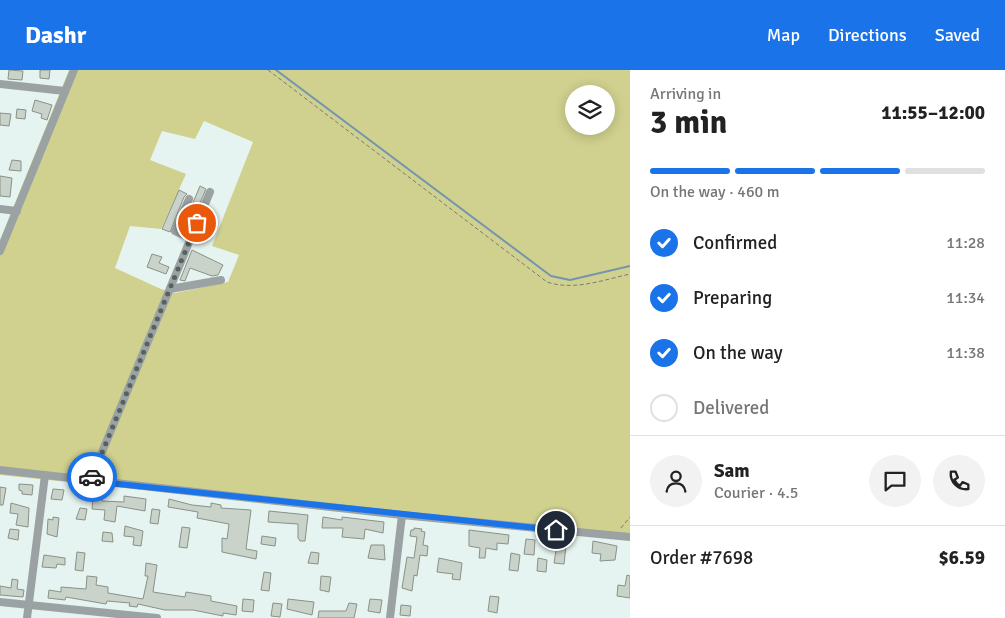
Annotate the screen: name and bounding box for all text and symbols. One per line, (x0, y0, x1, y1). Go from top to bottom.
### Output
text: Dashr (25, 20, 86, 50)
text: Map (767, 24, 800, 46)
text: Directions (828, 24, 907, 46)
text: Saved (935, 24, 980, 46)
text: Arriving in (650, 84, 721, 104)
map controls (565, 85, 615, 135)
button: layers (565, 85, 615, 135)
text: 11:55–12:00 (881, 101, 985, 125)
text: 3 min (650, 103, 727, 142)
text: On the way · 460 m (650, 182, 780, 202)
pin (176, 202, 218, 244)
icon: bag (183, 209, 211, 237)
icon: check (650, 229, 678, 257)
text: Confirmed (693, 231, 777, 255)
text: 11:28 (946, 233, 985, 253)
icon: check (650, 284, 678, 312)
text: Preparing (693, 286, 772, 310)
text: 11:34 (946, 288, 985, 308)
icon: check (650, 339, 678, 367)
text: On the way (693, 341, 783, 365)
text: 11:38 (946, 343, 985, 363)
text: Delivered (693, 396, 769, 420)
courier (67, 452, 117, 502)
button: person (650, 455, 702, 507)
button: chat (869, 455, 921, 507)
button: phone (933, 455, 985, 507)
text: Sam (714, 459, 750, 483)
icon: car (78, 463, 106, 491)
text: Courier · 4.5 (714, 483, 798, 503)
pin (535, 509, 577, 551)
icon: home (542, 516, 570, 544)
text: Order #7698 (650, 546, 753, 570)
text: $6.59 (939, 546, 985, 570)

